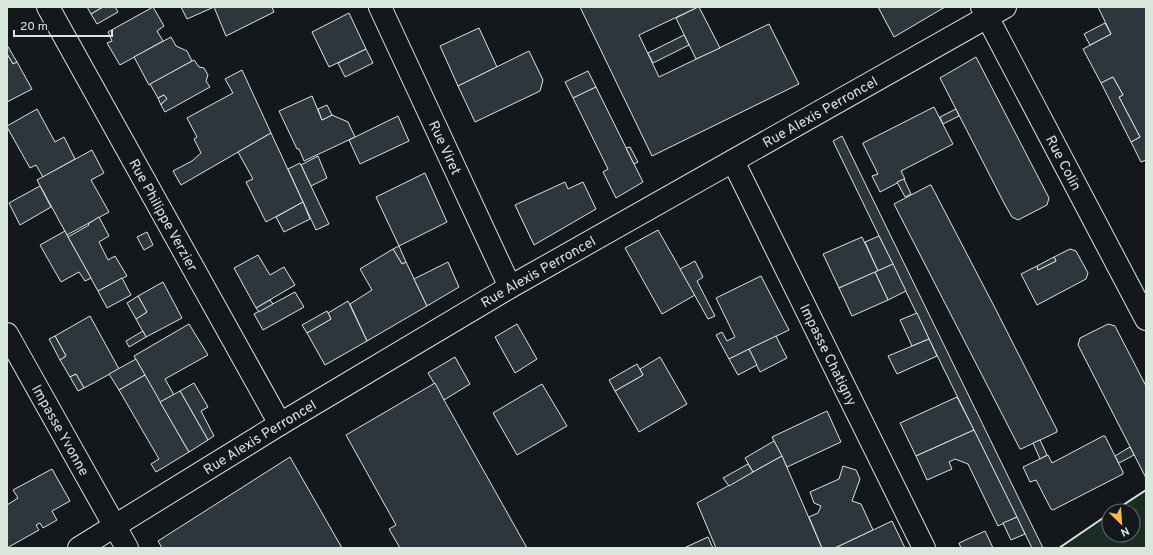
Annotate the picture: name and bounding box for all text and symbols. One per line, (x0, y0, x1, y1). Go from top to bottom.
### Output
scale bar (14, 12, 112, 38)
text: 20 m (20, 19, 48, 35)
street label: Rue Alexis Perroncel (760, 74, 881, 152)
street label: Rue Viret (424, 118, 464, 178)
street label: Rue Colin (1041, 133, 1084, 194)
street label: Rue Philippe Verzier (124, 156, 201, 275)
street label: Rue Alexis Perroncel (478, 233, 599, 312)
street label: Impasse Chatigny (795, 302, 860, 409)
street label: Impasse Yvonne (27, 382, 92, 479)
street label: Rue Alexis Perroncel (201, 397, 320, 479)
north arrow (1101, 503, 1141, 543)
text: N (1118, 523, 1131, 539)

